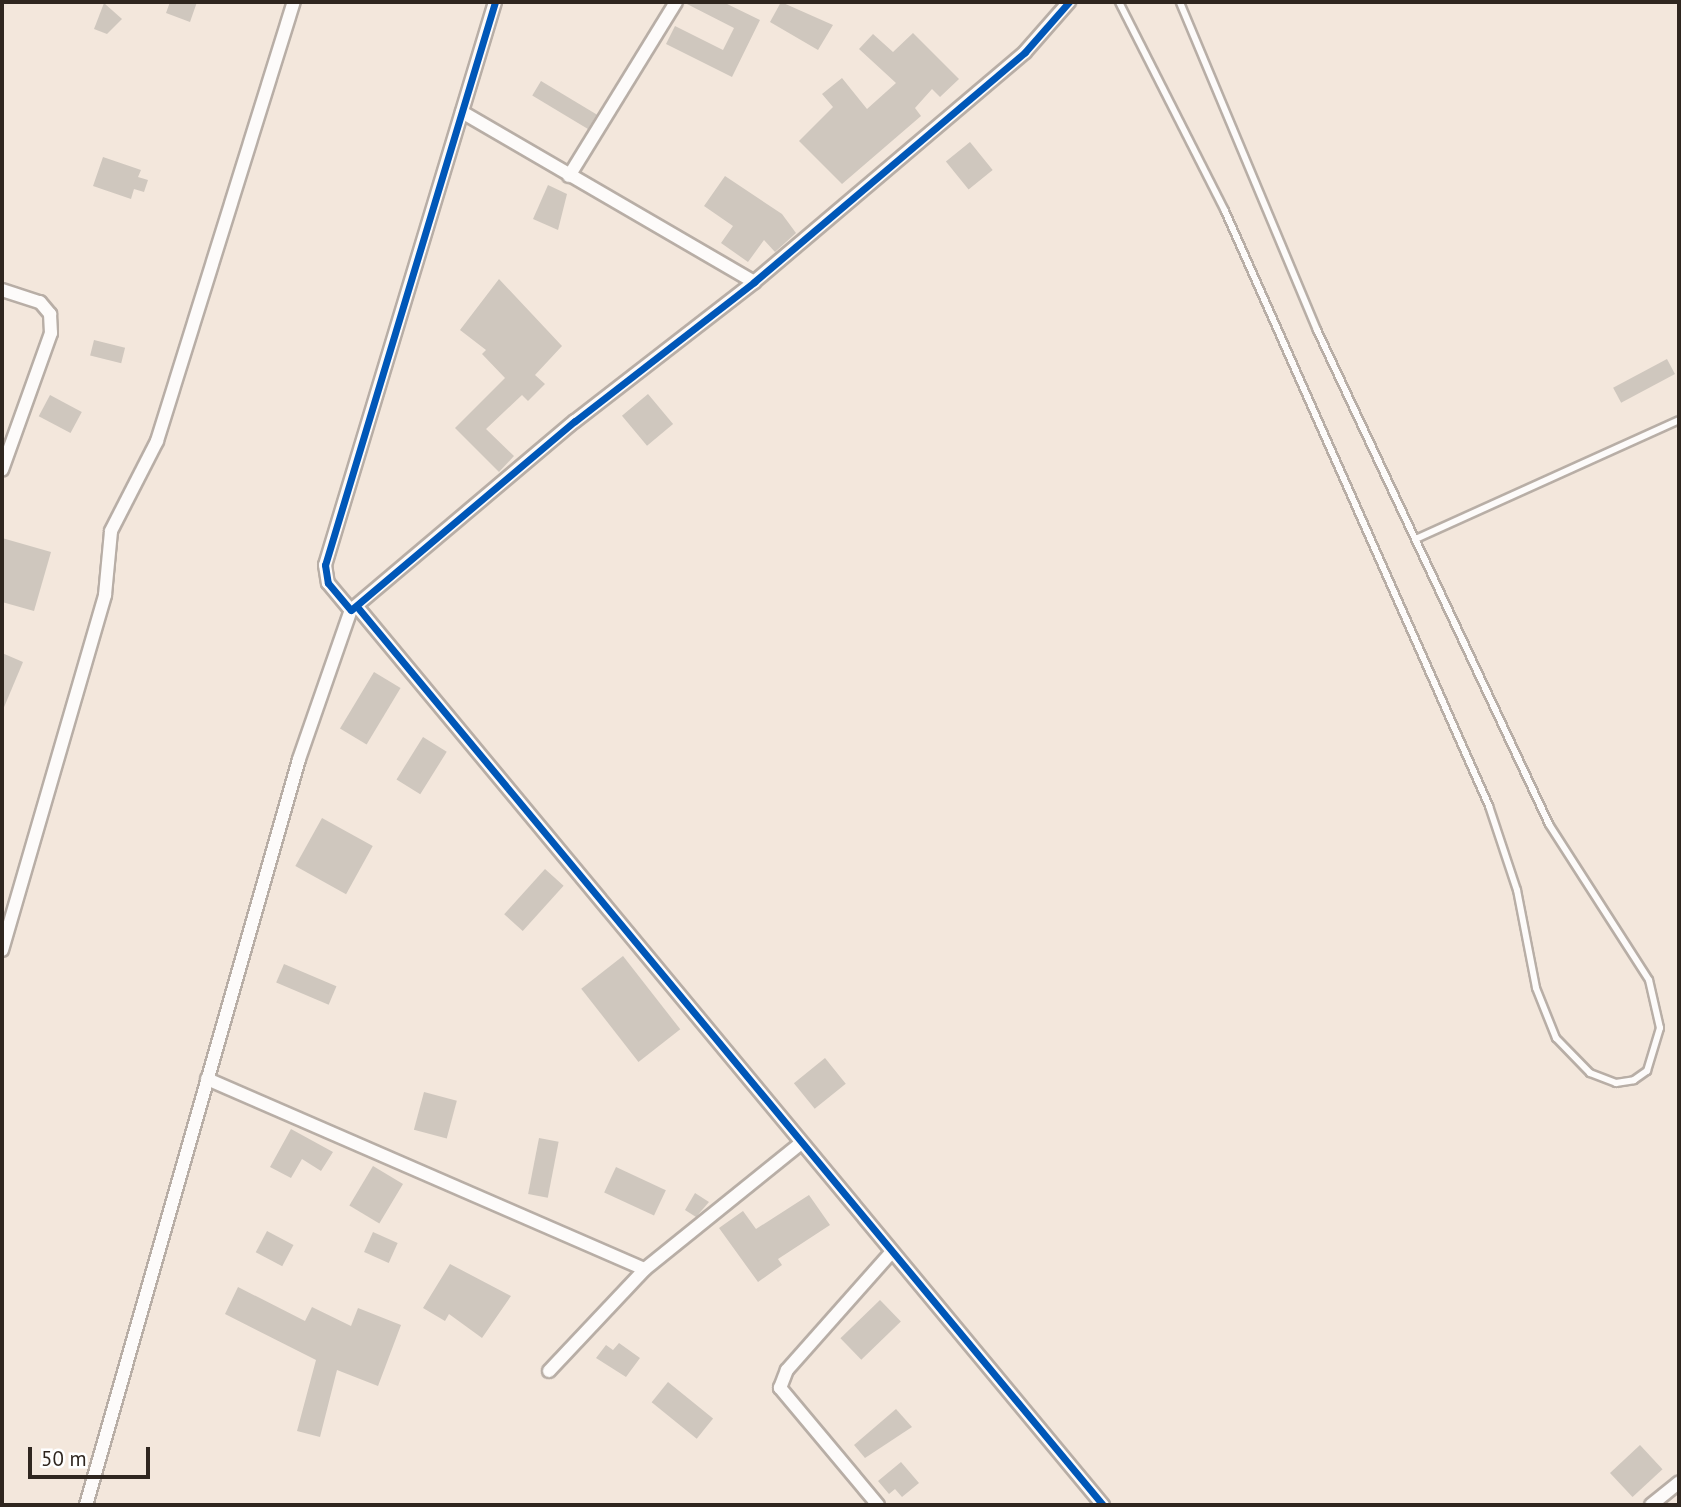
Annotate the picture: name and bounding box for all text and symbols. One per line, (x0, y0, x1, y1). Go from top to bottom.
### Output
scale bar (32, 1434, 154, 1478)
text: 50 m (41, 1445, 87, 1472)

